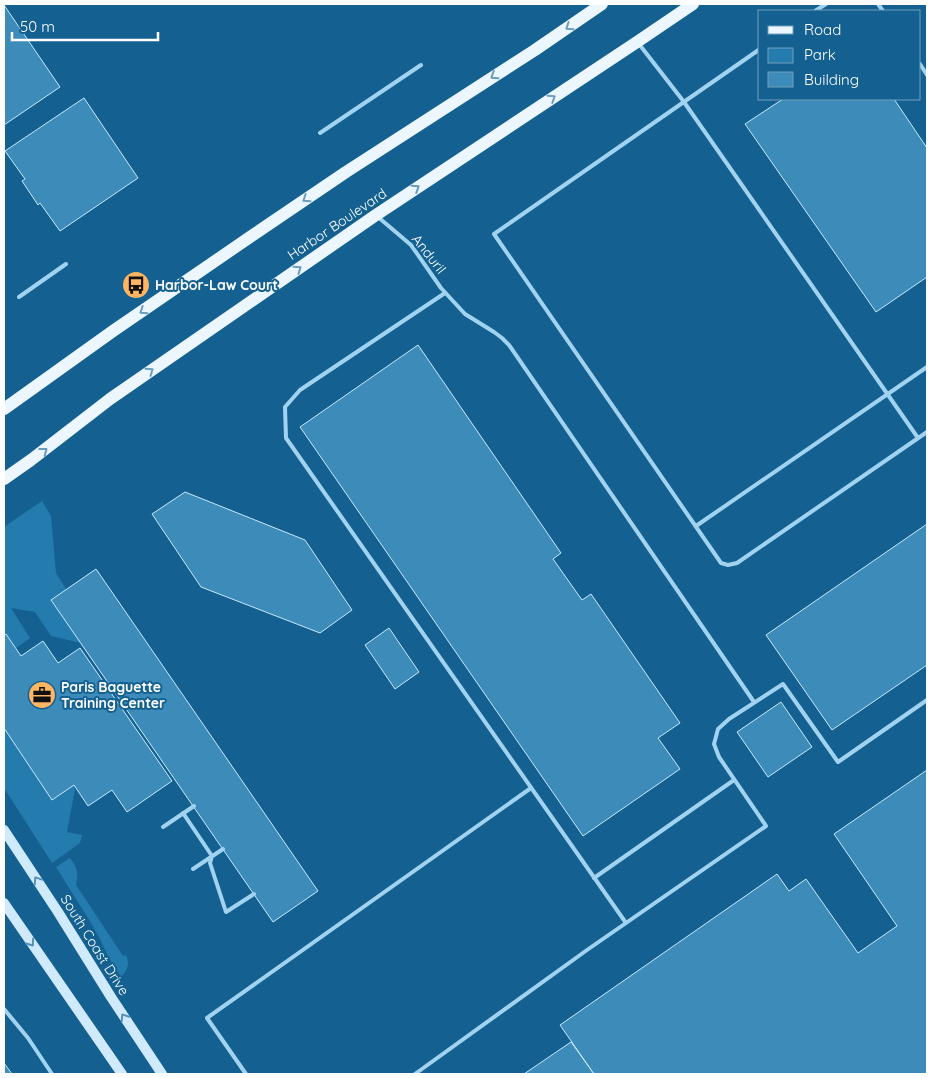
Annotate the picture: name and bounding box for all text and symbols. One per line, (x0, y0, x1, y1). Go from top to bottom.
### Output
scale bar (12, 10, 159, 42)
legend (758, 10, 921, 100)
text: 50 m (20, 17, 55, 36)
text: Road (804, 20, 841, 39)
one-way arrow (565, 21, 574, 30)
text: Park (804, 45, 836, 64)
one-way arrow (491, 70, 500, 80)
text: Building (804, 70, 859, 89)
one-way arrow (547, 95, 556, 105)
street label: Harbor Boulevard (284, 184, 390, 264)
one-way arrow (411, 185, 420, 194)
one-way arrow (302, 193, 312, 202)
street label: Anduril (408, 231, 450, 277)
one-way arrow (292, 266, 302, 275)
bus stop icon: Harbor-Law Court (121, 270, 151, 300)
place label: Harbor-Law Court (155, 276, 278, 294)
one-way arrow (139, 304, 148, 314)
one-way arrow (144, 368, 154, 377)
one-way arrow (38, 448, 47, 456)
place label: Paris Baguette Training Center (61, 678, 165, 712)
office icon: Paris Baguette Training Center (27, 680, 57, 710)
one-way arrow (33, 876, 43, 885)
street label: South Coast Drive (57, 891, 133, 999)
one-way arrow (25, 938, 35, 947)
one-way arrow (121, 1013, 130, 1023)

